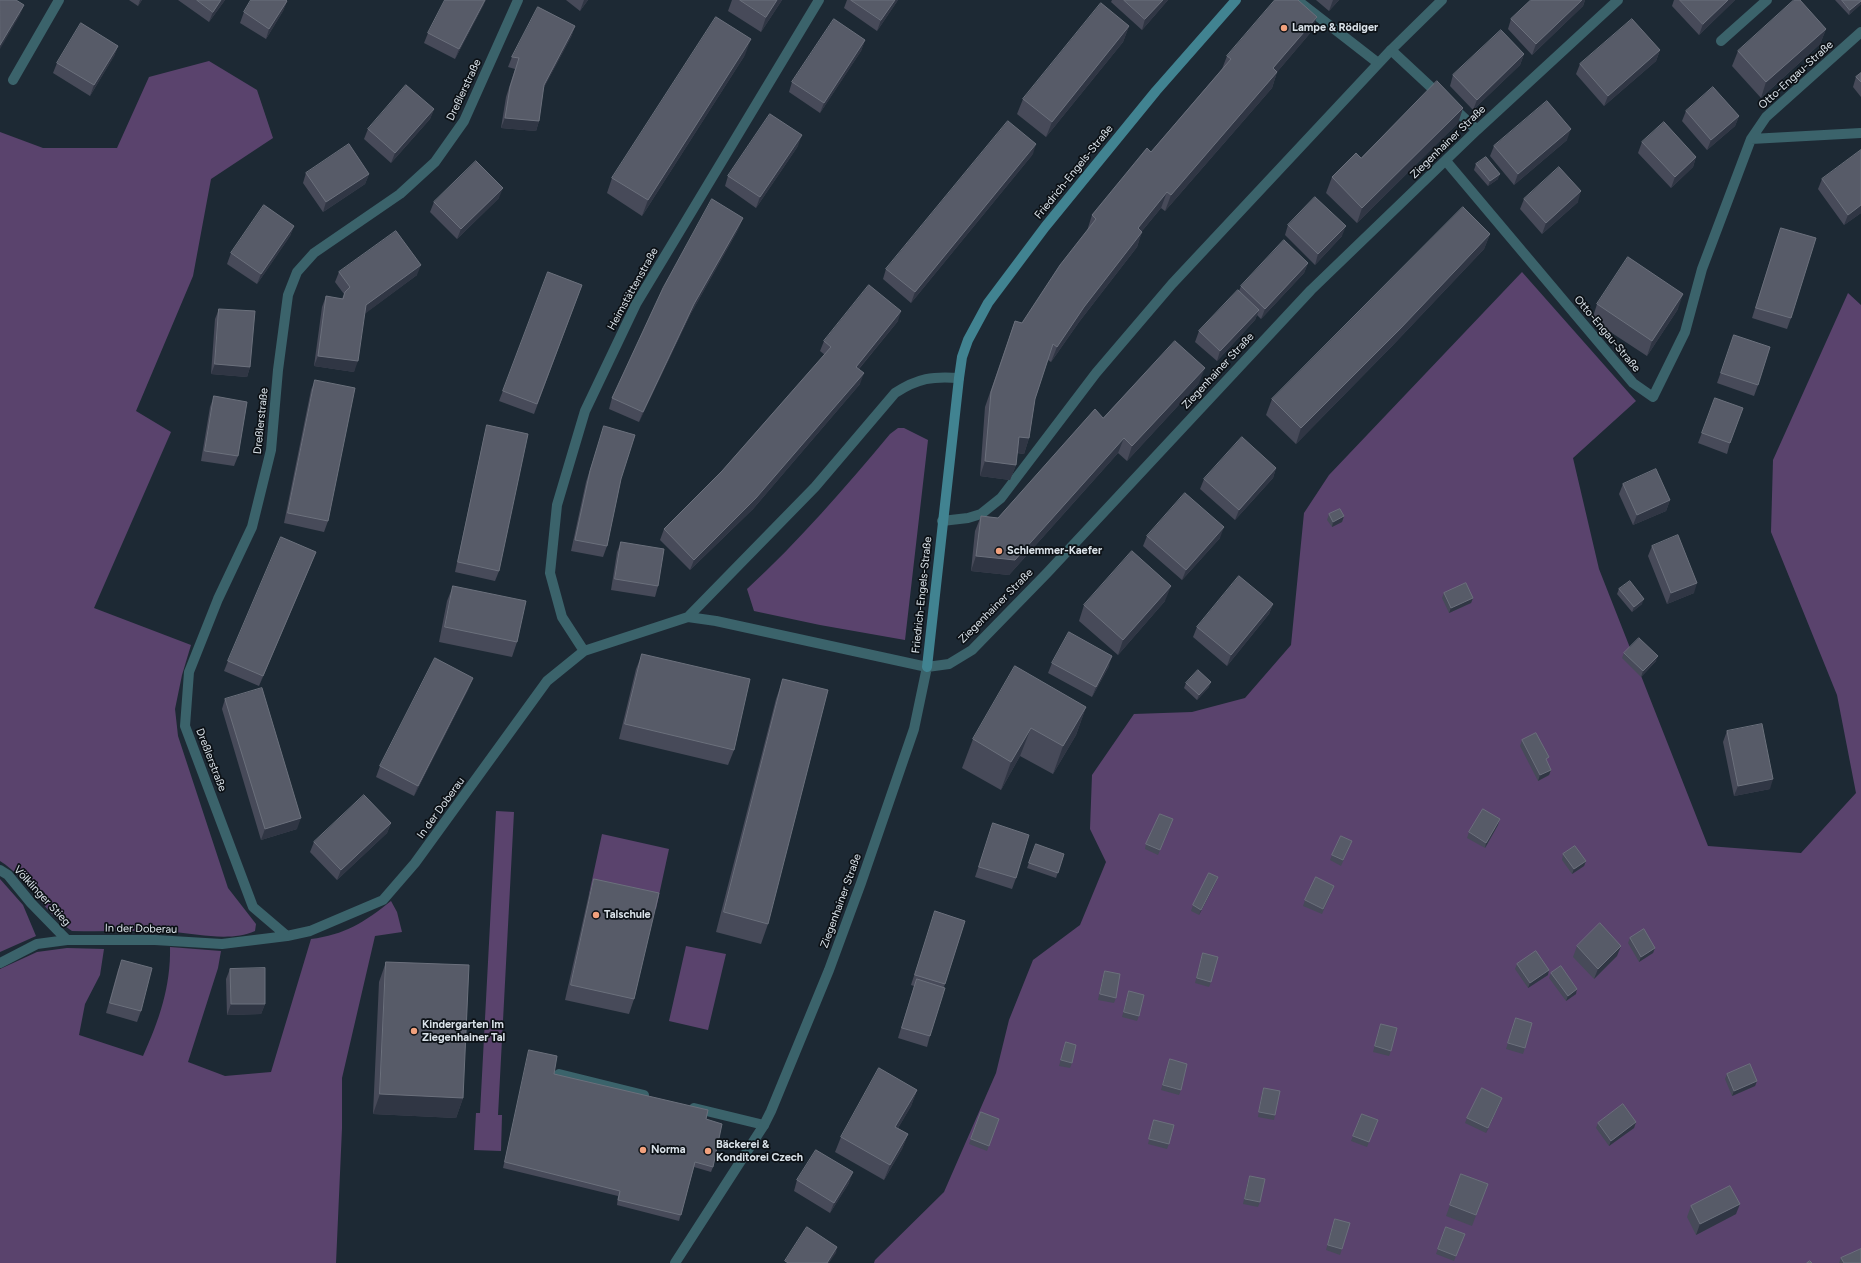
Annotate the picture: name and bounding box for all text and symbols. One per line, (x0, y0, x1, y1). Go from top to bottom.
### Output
place label: Lampe & Rödiger (1292, 21, 1378, 35)
marker: Lampe & Rödiger (1279, 23, 1289, 33)
street label: Otto-Engau-Straße (1756, 38, 1836, 112)
street label: Dreßlerstraße (444, 57, 484, 123)
street label: Ziegenhainer Straße (1408, 103, 1488, 181)
street label: Friedrich-Engels-Straße (1032, 122, 1116, 222)
street label: Heimstättenstraße (605, 245, 661, 333)
street label: Otto-Engau-Straße (1571, 293, 1643, 375)
street label: Ziegenhainer Straße (1179, 330, 1257, 412)
street label: Dreßlerstraße (251, 387, 271, 455)
street label: Friedrich-Engels-Straße (909, 536, 935, 654)
place label: Schlemmer-Kaefer (1007, 544, 1102, 558)
marker: Schlemmer-Kaefer (994, 546, 1004, 556)
street label: Ziegenhainer Straße (956, 566, 1036, 646)
street label: Dreßlerstraße (193, 727, 229, 793)
street label: In der Doberau (414, 775, 468, 841)
street label: Ziegenhainer Straße (818, 852, 864, 950)
street label: Völklinger Stieg (11, 863, 73, 929)
place label: Talschule (604, 908, 651, 922)
marker: Talschule (591, 910, 601, 920)
street label: In der Doberau (105, 922, 177, 936)
place label: Kindergarten Im Ziegenhainer Tal (422, 1018, 505, 1044)
marker: Kindergarten Im Ziegenhainer Tal (409, 1026, 419, 1036)
place label: Bäckerei & Konditorei Czech (716, 1138, 803, 1164)
place label: Norma (651, 1143, 686, 1157)
marker: Norma (638, 1145, 648, 1155)
marker: Bäckerei & Konditorei Czech (703, 1146, 713, 1156)

